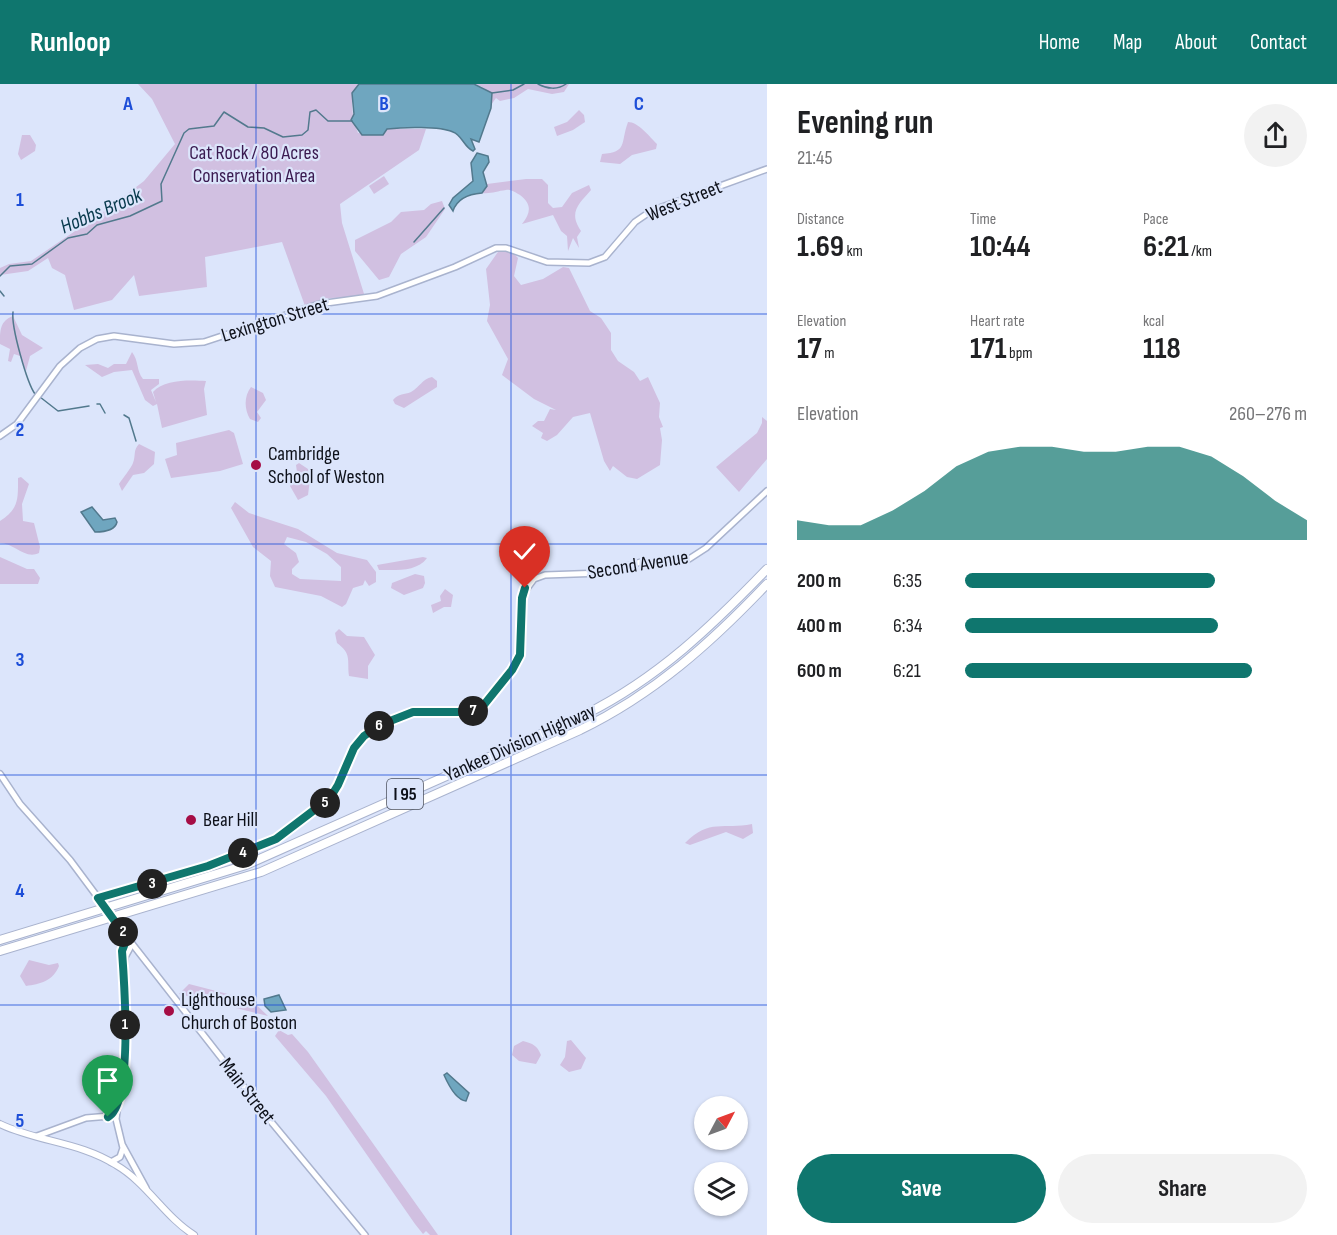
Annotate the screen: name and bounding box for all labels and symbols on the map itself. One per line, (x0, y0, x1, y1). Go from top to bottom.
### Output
text: A (122, 92, 133, 116)
text: B (379, 92, 389, 116)
text: C (634, 92, 644, 116)
park label: Cat Rock / 80 Acres Conservation Area (189, 141, 319, 188)
street label: West Street (643, 175, 725, 227)
water label: Hobbs Brook (56, 182, 147, 239)
text: 1 (16, 188, 24, 212)
street label: Lexington Street (218, 292, 332, 348)
text: 2 (16, 418, 24, 442)
place label: Cambridge School of Weston (268, 442, 385, 489)
marker: Cambridge School of Weston (249, 458, 263, 472)
pin (499, 526, 550, 588)
street label: Second Avenue (586, 545, 690, 585)
text: 3 (16, 648, 25, 672)
pin: 7 (458, 696, 488, 726)
street label: Yankee Division Highway (441, 699, 600, 787)
pin: 6 (364, 711, 394, 741)
road number: I 95 (387, 779, 423, 809)
pin: 5 (310, 788, 340, 818)
place label: Bear Hill (203, 808, 258, 832)
marker: Bear Hill (184, 813, 198, 827)
pin: 4 (228, 838, 258, 868)
pin: 3 (137, 869, 167, 899)
text: 4 (15, 879, 25, 903)
pin: 2 (108, 917, 138, 947)
place label: Lighthouse Church of Boston (181, 988, 297, 1035)
marker: Lighthouse Church of Boston (162, 1004, 176, 1018)
pin: 1 (110, 1010, 140, 1040)
street label: Main Street (214, 1053, 280, 1129)
pin (82, 1055, 133, 1117)
north arrow (694, 1096, 748, 1150)
text: 5 (16, 1109, 25, 1133)

